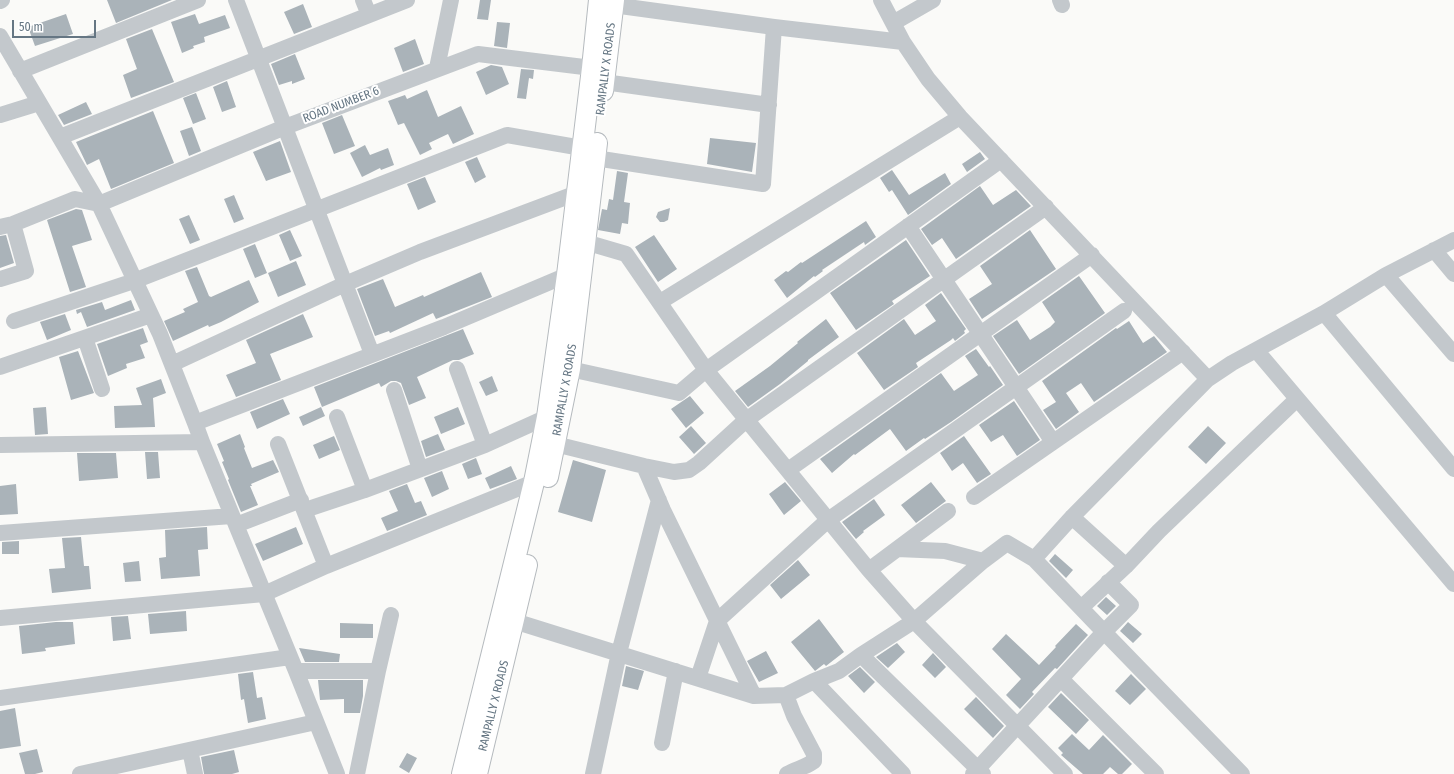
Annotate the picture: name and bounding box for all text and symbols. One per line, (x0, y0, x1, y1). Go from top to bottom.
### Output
scale bar (14, 12, 98, 38)
text: 50 m (19, 20, 43, 34)
street label: RAMPALLY X ROADS (593, 22, 619, 116)
street label: ROAD NUMBER 6 (301, 84, 381, 126)
street label: RAMPALLY X ROADS (550, 343, 580, 437)
street label: RAMPALLY X ROADS (476, 659, 512, 753)

